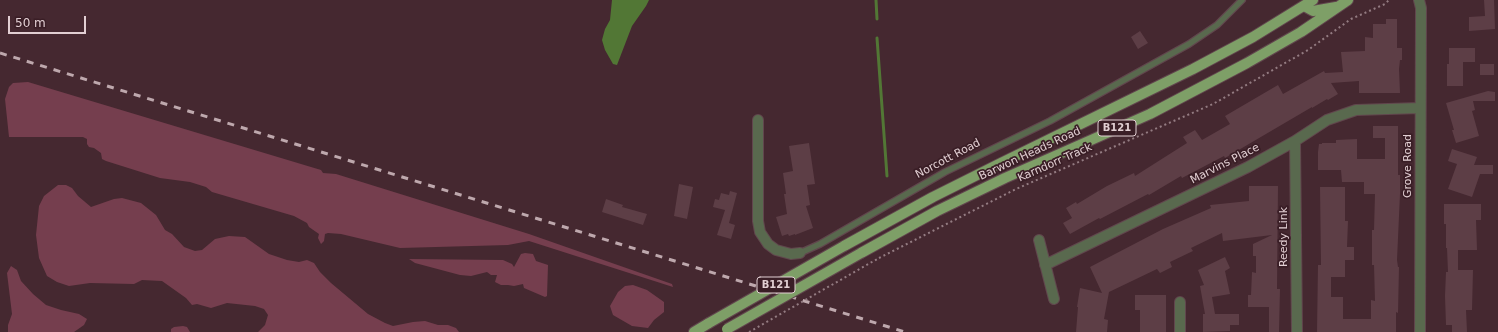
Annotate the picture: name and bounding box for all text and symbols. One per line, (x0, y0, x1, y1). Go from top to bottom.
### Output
scale bar (10, 8, 88, 34)
text: 50 m (15, 16, 46, 30)
road number: B121 (1098, 120, 1136, 136)
street label: Barwon Heads Road (977, 125, 1083, 183)
street label: Grove Road (1401, 134, 1415, 198)
street label: Norcott Road (913, 136, 983, 182)
street label: Karndorr Track (1016, 141, 1094, 185)
street label: Marvins Place (1188, 141, 1262, 187)
street label: Reedy Link (1277, 207, 1291, 267)
road number: B121 (757, 277, 795, 293)

